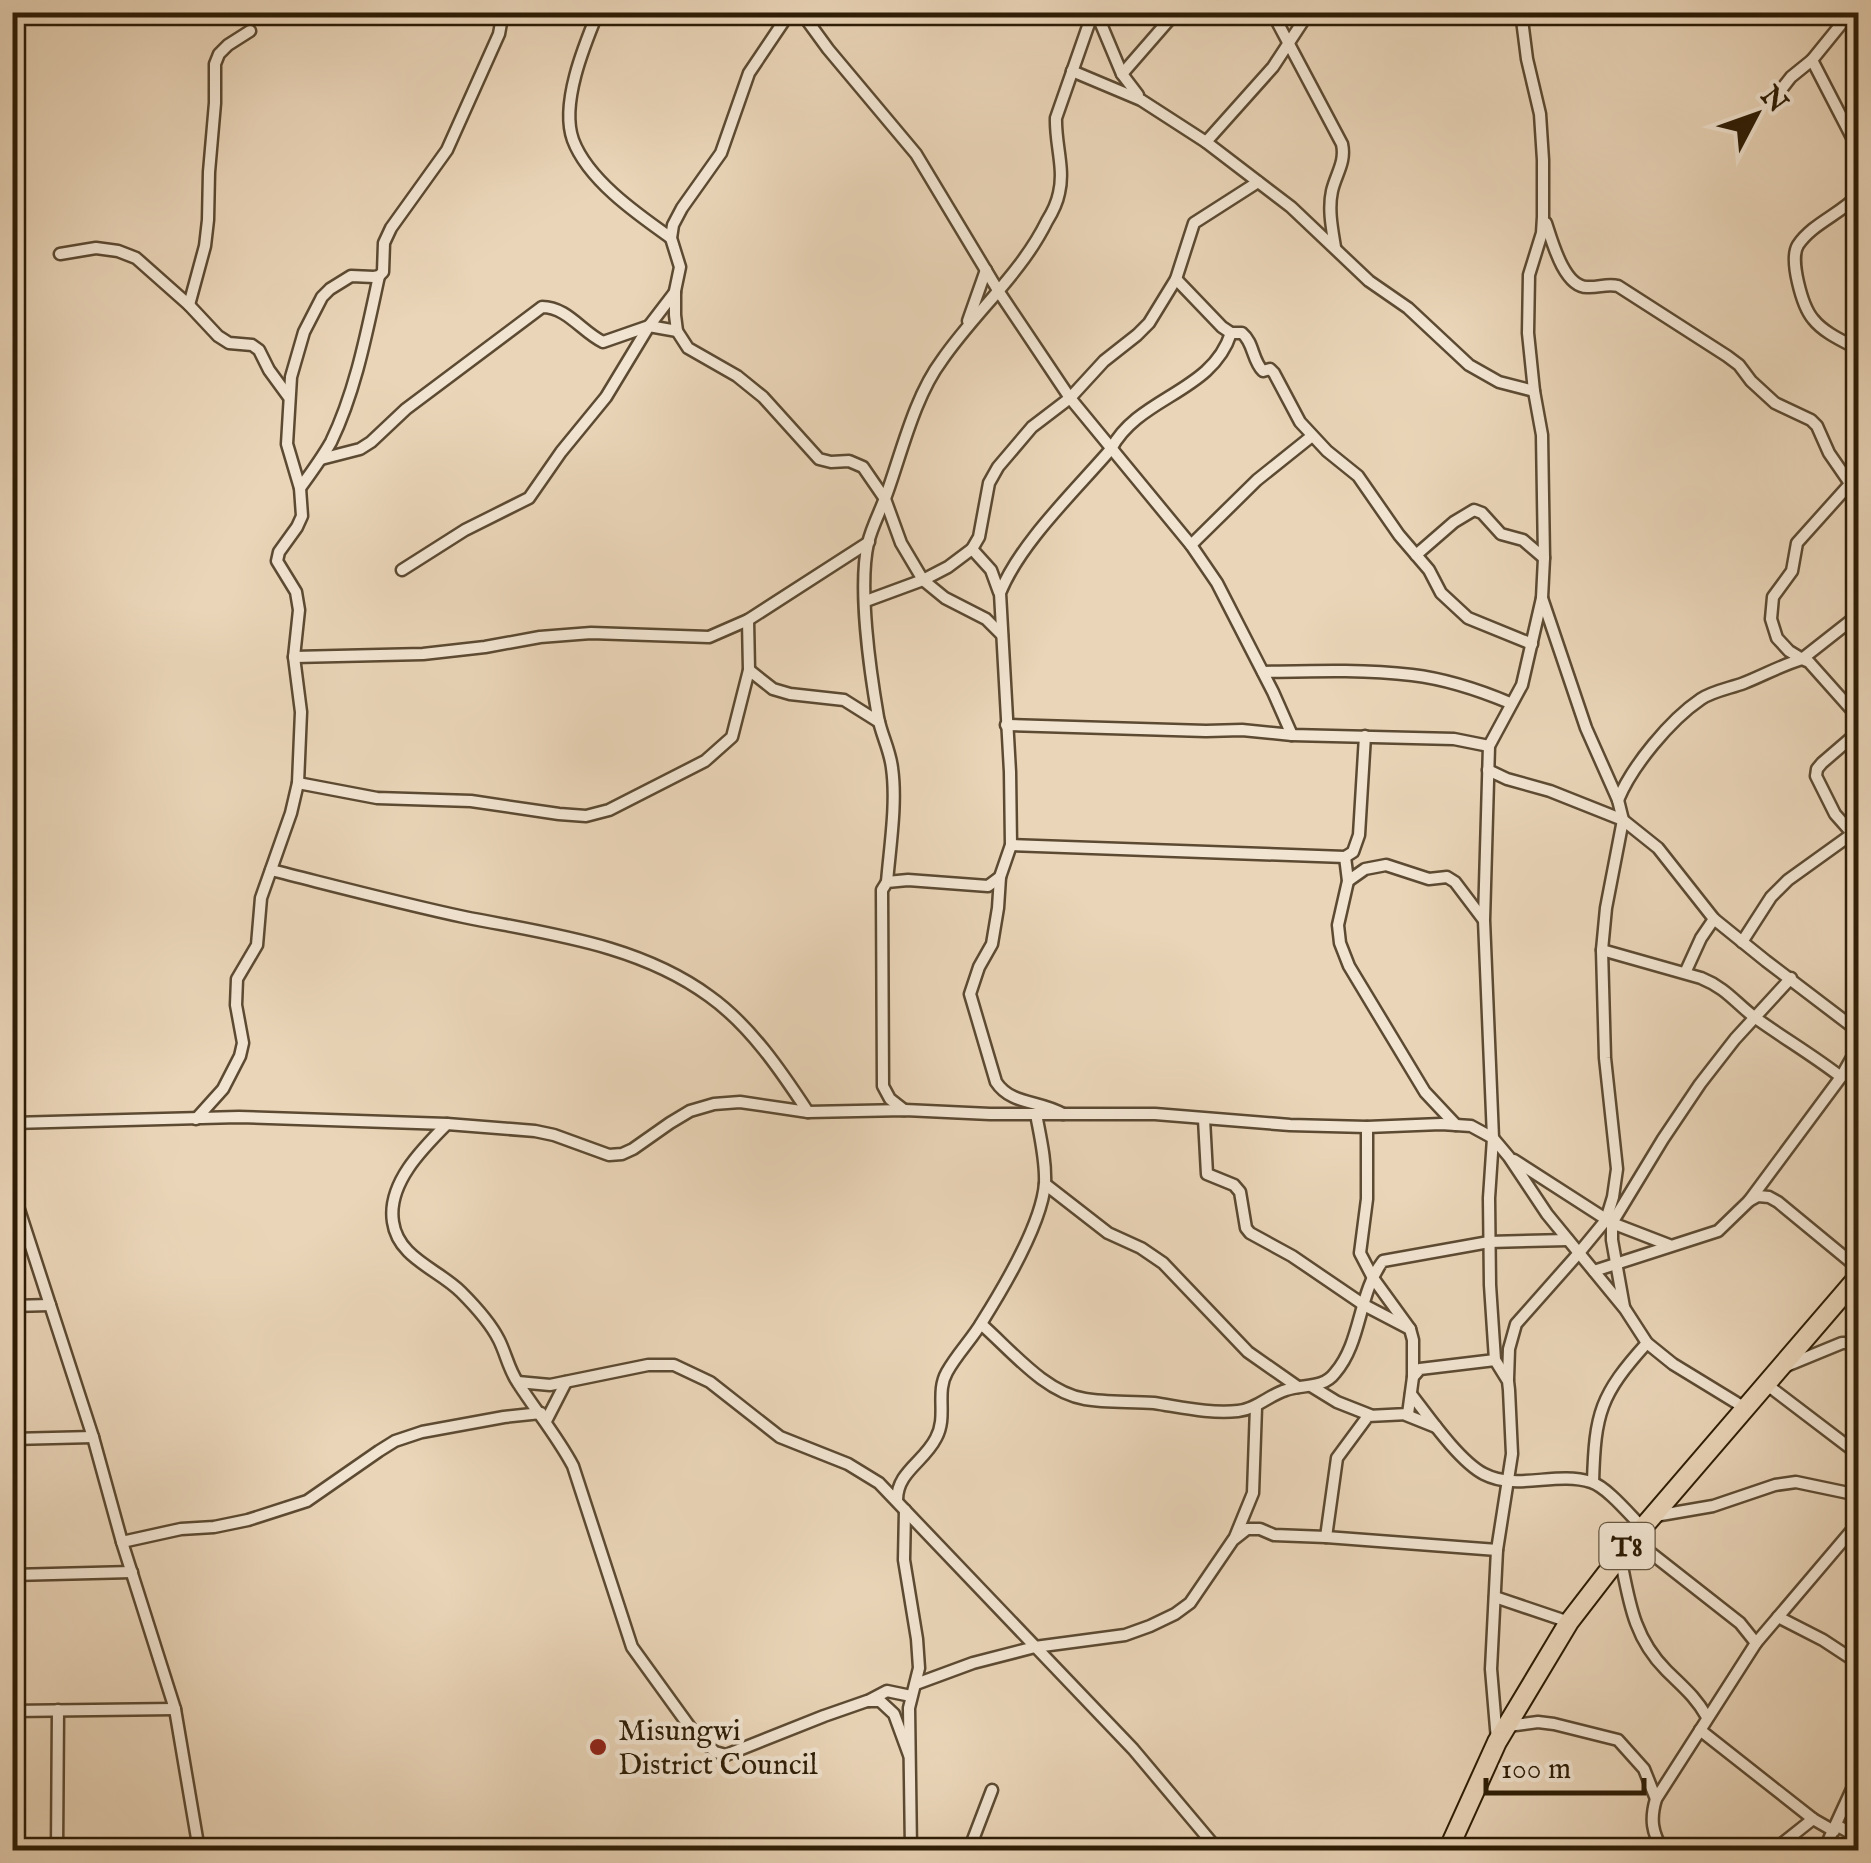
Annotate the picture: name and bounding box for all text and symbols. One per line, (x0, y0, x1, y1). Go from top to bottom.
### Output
north arrow (1706, 65, 1806, 165)
text: N (1751, 79, 1794, 121)
road number: T8 (1600, 1523, 1654, 1569)
place label: Misungwi District Council (618, 1713, 819, 1785)
scale bar (1486, 1733, 1644, 1795)
marker: Misungwi District Council (587, 1736, 609, 1758)
text: 100 m (1501, 1751, 1571, 1789)

